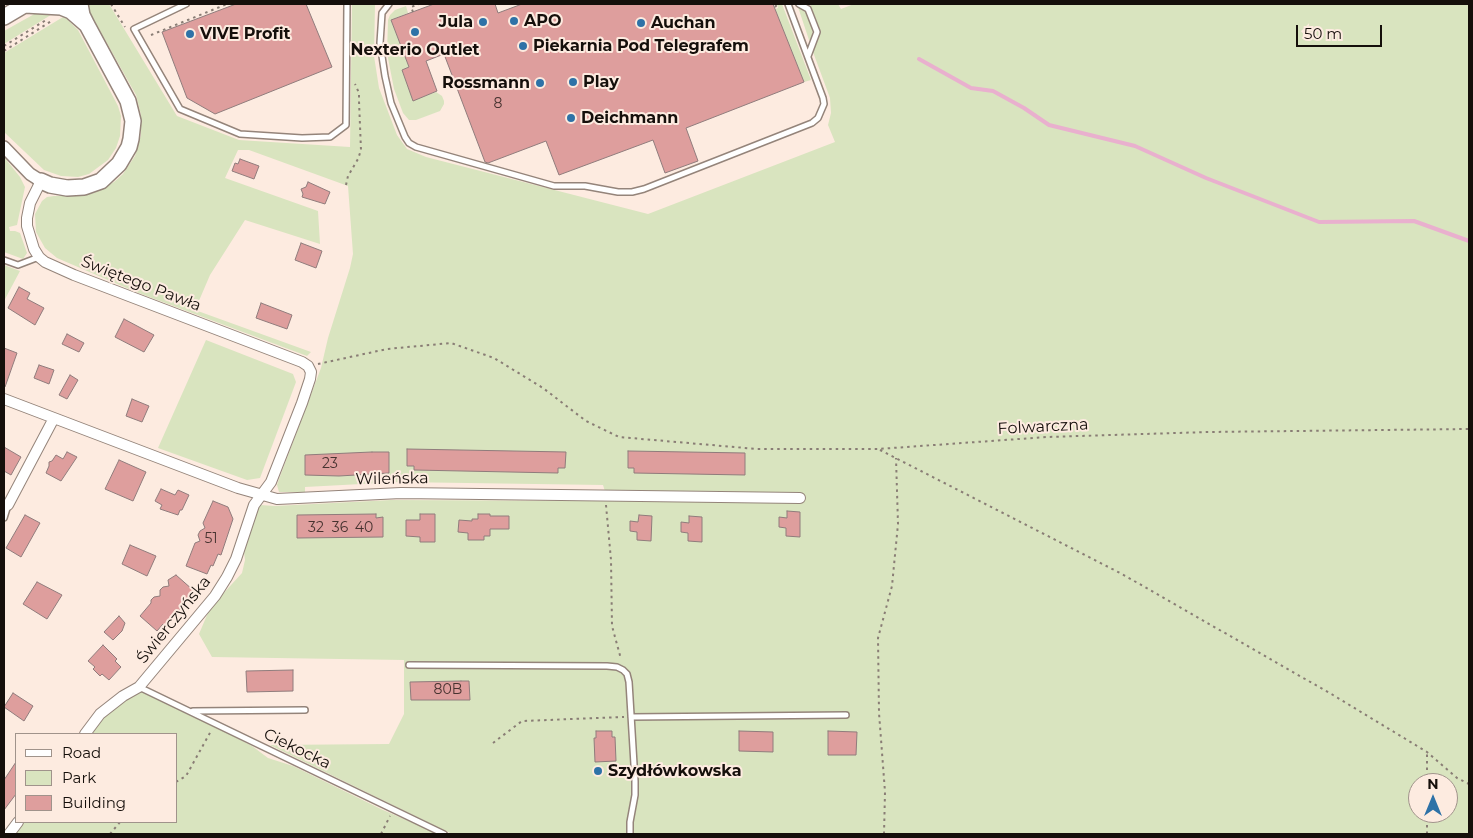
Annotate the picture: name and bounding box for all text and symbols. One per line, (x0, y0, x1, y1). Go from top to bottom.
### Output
place label: APO (524, 11, 561, 31)
place label: Jula (439, 12, 473, 32)
place label: Auchan (651, 13, 715, 33)
marker: APO (508, 15, 520, 27)
scale bar (1298, 15, 1384, 47)
marker: Jula (477, 16, 489, 28)
marker: Auchan (635, 17, 647, 29)
place label: VIVE Profit (200, 24, 290, 44)
text: 50 m (1304, 24, 1342, 43)
marker: Nexterio Outlet (409, 26, 421, 38)
marker: VIVE Profit (184, 28, 196, 40)
place label: Piekarnia Pod Telegrafem (533, 36, 749, 56)
place label: Nexterio Outlet (350, 40, 480, 60)
marker: Piekarnia Pod Telegrafem (517, 40, 529, 52)
place label: Play (583, 72, 619, 92)
place label: Rossmann (442, 73, 530, 93)
marker: Play (567, 76, 579, 88)
marker: Rossmann (534, 77, 546, 89)
house number: 8 (494, 96, 502, 112)
place label: Deichmann (581, 108, 678, 128)
marker: Deichmann (565, 112, 577, 124)
street label: Świętego Pawła (78, 252, 204, 316)
street label: Folwarczna (997, 415, 1089, 439)
house number: 23 (322, 456, 338, 472)
street label: Wileńska (355, 469, 429, 489)
house number: 32 (308, 520, 324, 536)
house number: 36 (332, 520, 348, 536)
house number: 40 (355, 520, 373, 536)
house number: 51 (205, 531, 217, 547)
street label: Świerczyńska (133, 572, 215, 668)
house number: 80B (434, 682, 462, 698)
street label: Ciekocka (260, 725, 334, 773)
legend (15, 733, 178, 823)
text: Road (62, 743, 101, 762)
place label: Szydłówkowska (608, 761, 742, 781)
marker: Szydłówkowska (592, 765, 604, 777)
text: Park (62, 768, 96, 787)
north arrow (1408, 773, 1458, 823)
text: N (1427, 775, 1439, 793)
text: Building (62, 793, 126, 812)

